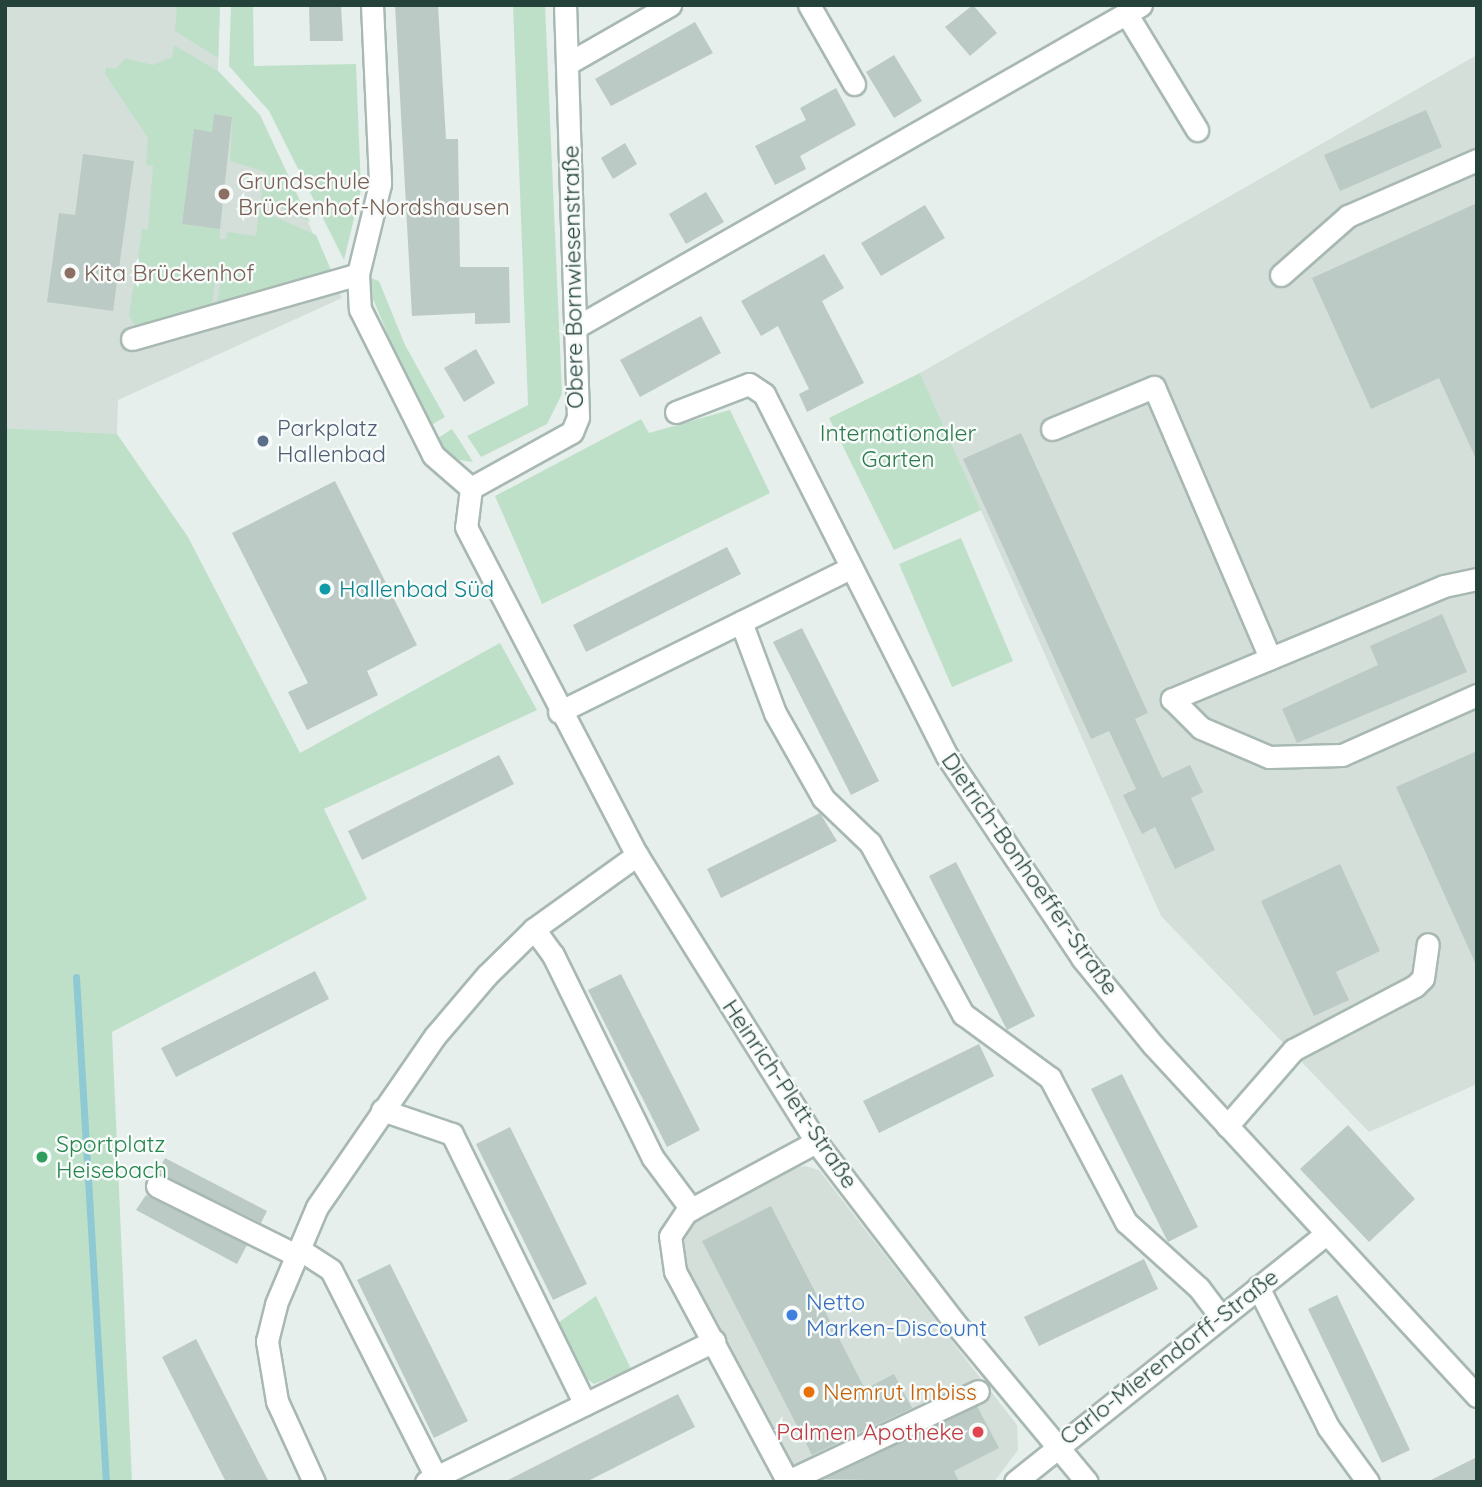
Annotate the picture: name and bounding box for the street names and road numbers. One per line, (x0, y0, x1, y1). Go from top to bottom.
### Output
street label: Obere Bornwiesenstraße (557, 145, 589, 409)
street label: Dietrich-Bonhoeffer-Straße (936, 747, 1124, 1001)
street label: Heinrich-Plett-Straße (716, 994, 864, 1194)
street label: Carlo-Mierendorff-Straße (1054, 1263, 1284, 1451)

